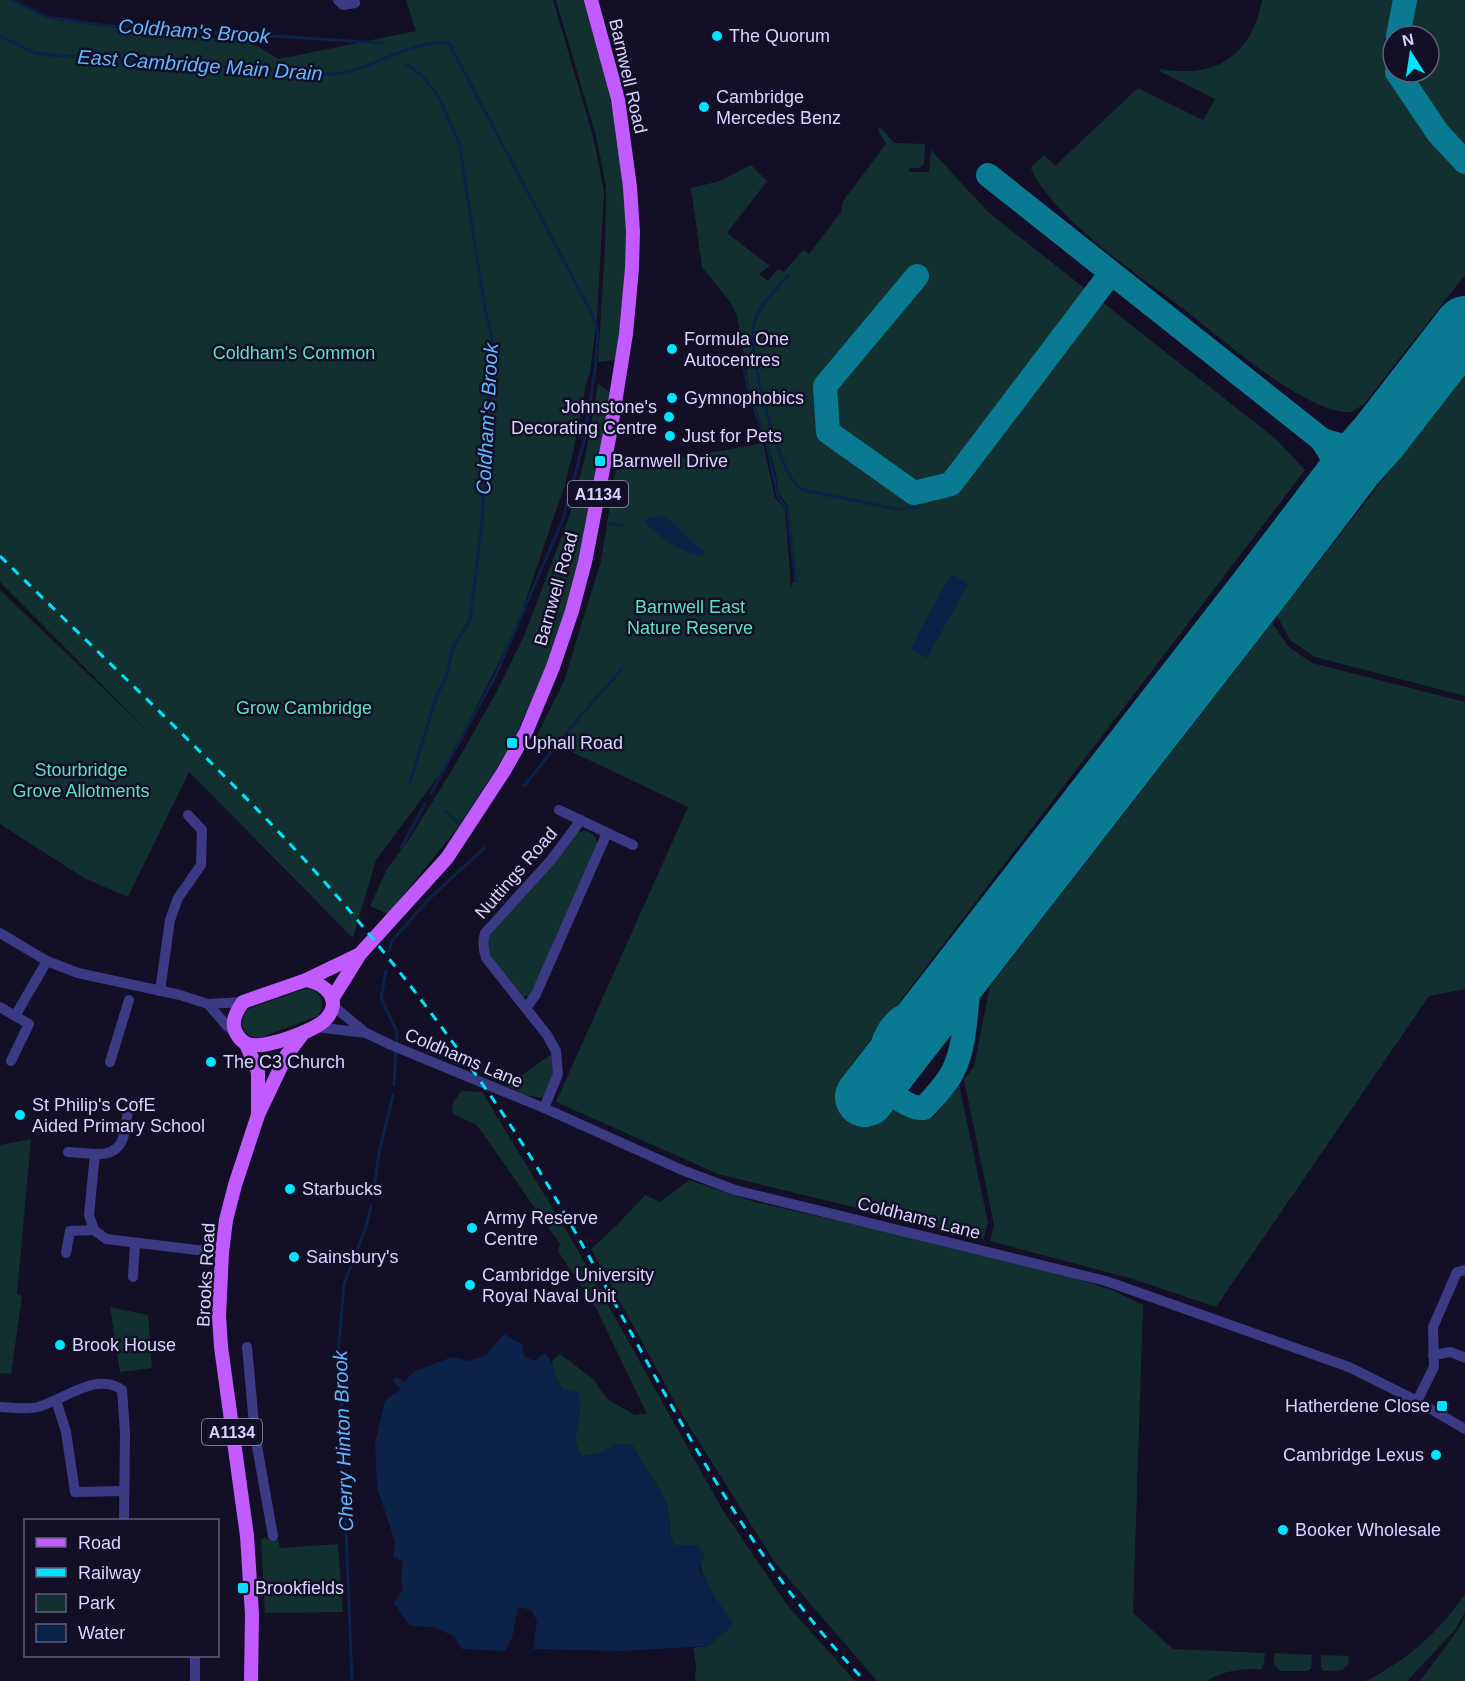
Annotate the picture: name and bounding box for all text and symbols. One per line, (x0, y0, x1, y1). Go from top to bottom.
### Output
water label: Coldham's Brook (118, 15, 271, 47)
street label: Barnwell Road (605, 17, 651, 135)
north arrow (1381, 24, 1441, 84)
place label: The Quorum (729, 26, 830, 46)
marker: The Quorum (710, 29, 724, 43)
text: N (1401, 30, 1415, 49)
water label: East Cambridge Main Drain (77, 45, 323, 85)
place label: Cambridge Mercedes Benz (716, 87, 841, 128)
marker: Cambridge Mercedes Benz (697, 100, 711, 114)
place label: Formula One Autocentres (684, 329, 789, 370)
water label: Coldham's Brook (472, 342, 502, 495)
marker: Formula One Autocentres (665, 342, 679, 356)
park label: Coldham's Common (213, 343, 375, 363)
place label: Gymnophobics (684, 388, 804, 408)
marker: Gymnophobics (665, 391, 679, 405)
place label: Johnstone's Decorating Centre (511, 397, 657, 438)
marker: Johnstone's Decorating Centre (662, 410, 676, 424)
place label: Just for Pets (682, 426, 782, 446)
marker: Just for Pets (663, 429, 677, 443)
place label: Barnwell Drive (612, 451, 728, 471)
marker: Barnwell Drive (593, 454, 607, 468)
road number: A1134 (568, 481, 628, 507)
street label: Barnwell Road (530, 530, 582, 648)
park label: Barnwell East Nature Reserve (627, 597, 753, 638)
park label: Grow Cambridge (236, 698, 372, 718)
place label: Uphall Road (524, 733, 623, 753)
marker: Uphall Road (505, 736, 519, 750)
park label: Stourbridge Grove Allotments (12, 760, 150, 801)
street label: Nuttings Road (471, 823, 561, 923)
street label: Coldhams Lane (402, 1024, 526, 1092)
place label: The C3 Church (223, 1052, 345, 1072)
marker: The C3 Church (204, 1055, 218, 1069)
place label: St Philip's CofE Aided Primary School (32, 1095, 205, 1136)
marker: St Philip's CofE Aided Primary School (13, 1108, 27, 1122)
place label: Starbucks (302, 1179, 382, 1199)
marker: Starbucks (283, 1182, 297, 1196)
street label: Coldhams Lane (855, 1193, 983, 1243)
place label: Army Reserve Centre (484, 1208, 598, 1249)
marker: Army Reserve Centre (465, 1221, 479, 1235)
street label: Brooks Road (193, 1223, 219, 1327)
place label: Sainsbury's (306, 1247, 398, 1267)
marker: Sainsbury's (287, 1250, 301, 1264)
place label: Cambridge University Royal Naval Unit (482, 1265, 654, 1306)
marker: Cambridge University Royal Naval Unit (463, 1278, 477, 1292)
place label: Brook House (72, 1335, 176, 1355)
marker: Brook House (53, 1338, 67, 1352)
water label: Cherry Hinton Brook (329, 1349, 357, 1532)
place label: Hatherdene Close (1285, 1396, 1430, 1416)
marker: Hatherdene Close (1435, 1399, 1449, 1413)
road number: A1134 (202, 1419, 262, 1445)
place label: Cambridge Lexus (1283, 1445, 1424, 1465)
marker: Cambridge Lexus (1429, 1448, 1443, 1462)
legend (24, 1519, 219, 1657)
place label: Booker Wholesale (1295, 1520, 1441, 1540)
marker: Booker Wholesale (1276, 1523, 1290, 1537)
text: Road (78, 1533, 121, 1553)
text: Railway (78, 1563, 141, 1583)
place label: Brookfields (255, 1578, 344, 1598)
marker: Brookfields (236, 1581, 250, 1595)
text: Park (78, 1593, 116, 1613)
text: Water (78, 1623, 125, 1643)

